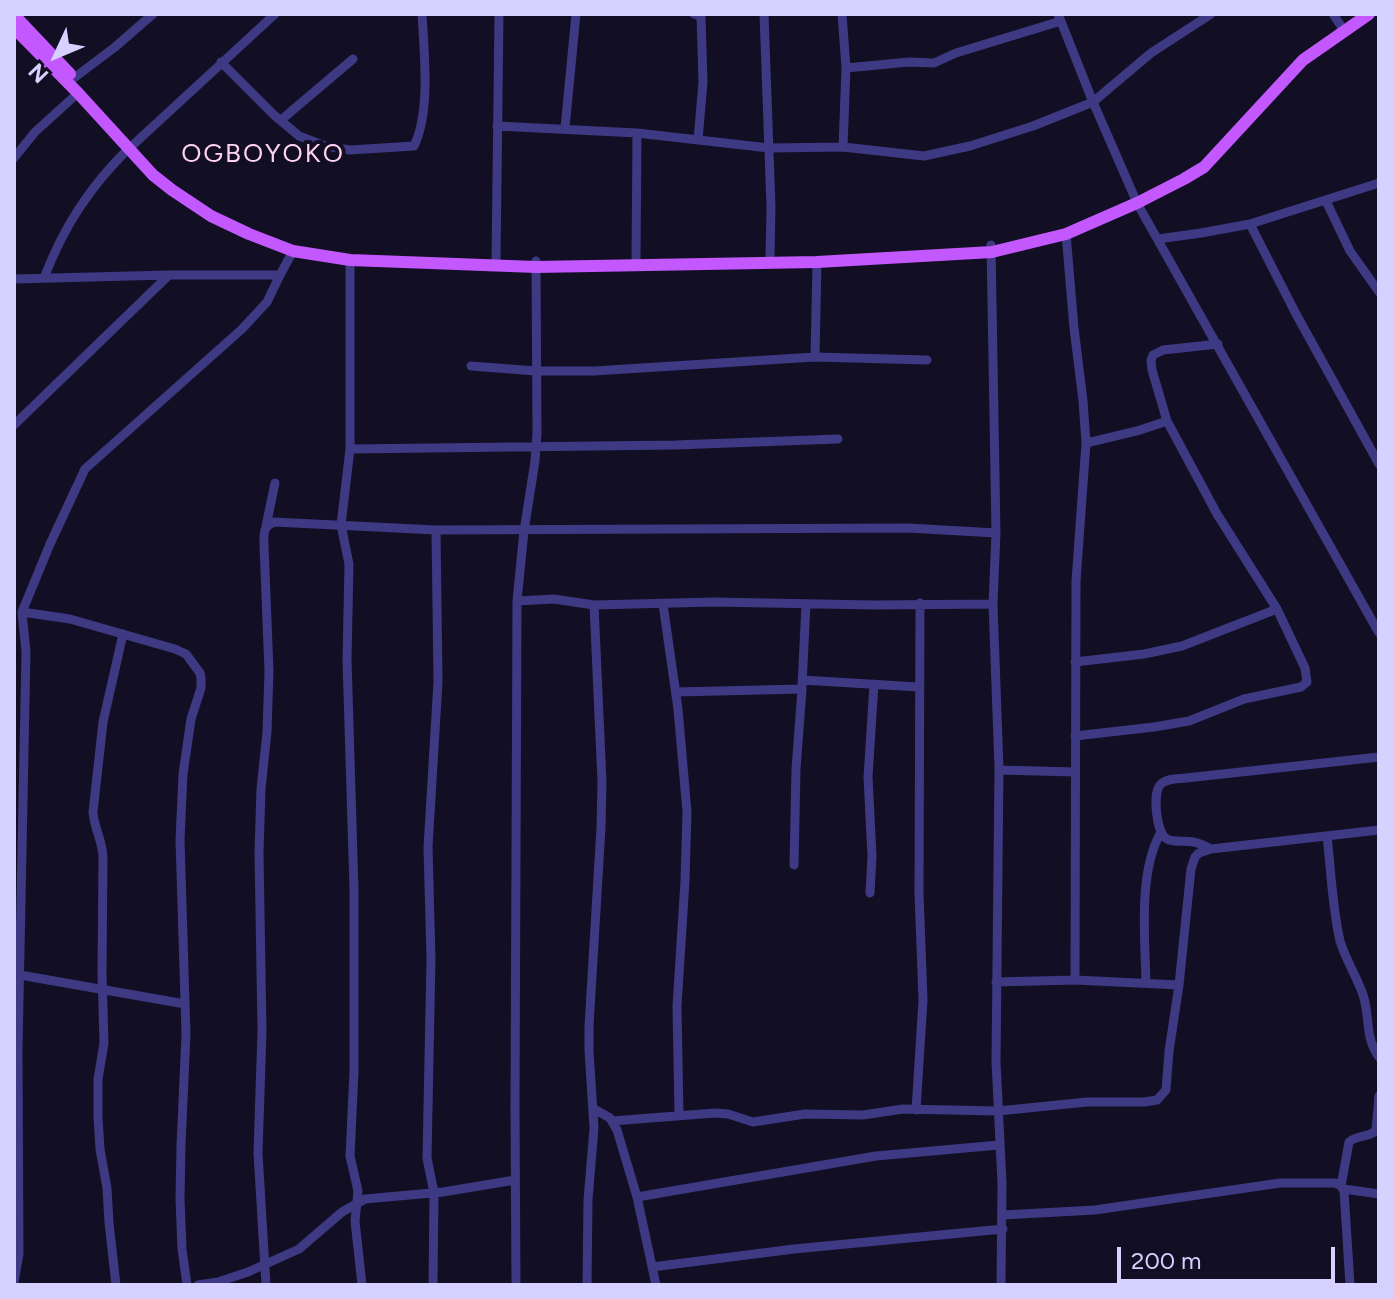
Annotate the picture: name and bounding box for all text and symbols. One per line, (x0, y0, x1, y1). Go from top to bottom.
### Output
north arrow (16, 16, 96, 96)
text: N (23, 58, 54, 89)
district label: OGBOYOKO (181, 138, 345, 170)
scale bar (1121, 1231, 1339, 1281)
text: 200 m (1131, 1246, 1202, 1275)

